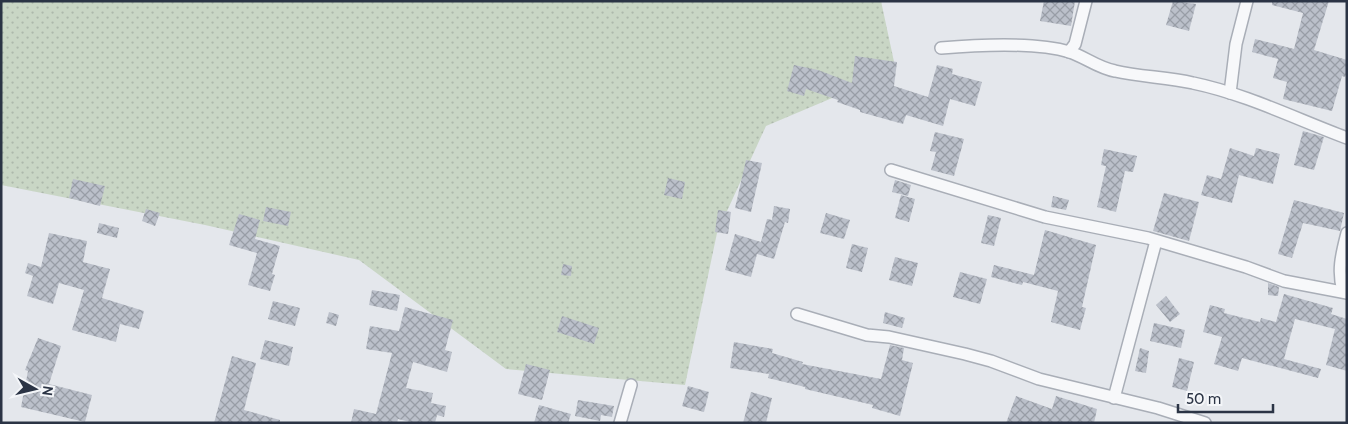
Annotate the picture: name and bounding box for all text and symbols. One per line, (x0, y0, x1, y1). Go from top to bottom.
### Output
north arrow (10, 364, 60, 414)
scale bar (1178, 382, 1273, 414)
text: N (38, 385, 57, 397)
text: 50 m (1186, 390, 1221, 408)

